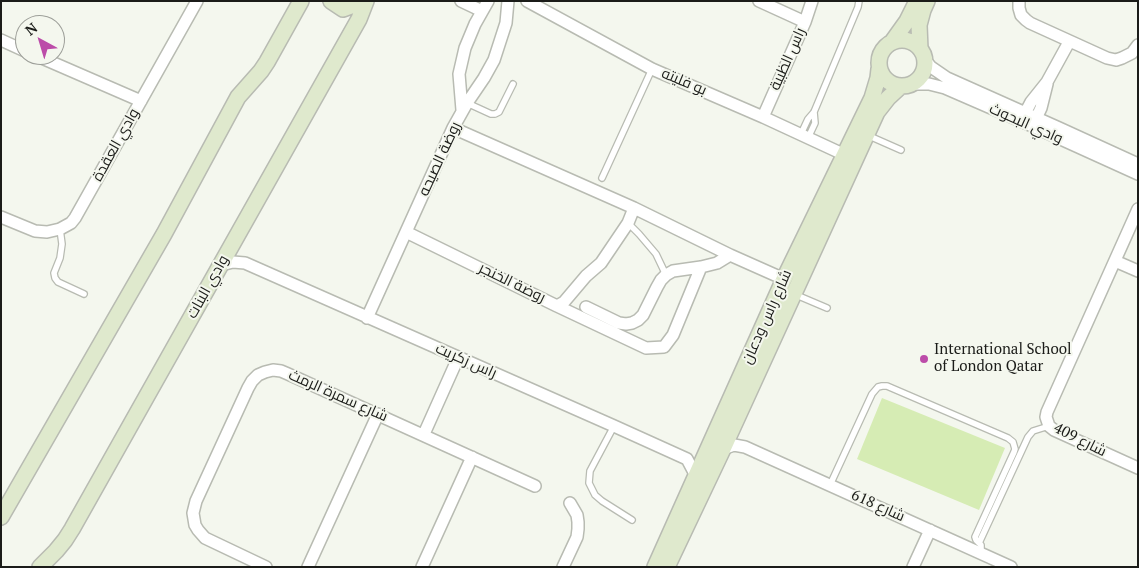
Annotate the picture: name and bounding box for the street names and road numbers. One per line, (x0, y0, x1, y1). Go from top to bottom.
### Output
street label: راس الظبية (766, 25, 810, 93)
street label: بو فليته (659, 64, 709, 100)
street label: وادي البحوث (986, 100, 1066, 148)
street label: وادي العقدة (89, 105, 143, 185)
street label: روضة الصيحه (415, 119, 465, 199)
street label: وادي البنات (183, 252, 233, 322)
street label: روضة الخنجر (476, 259, 548, 307)
street label: شارع راس ودعان (738, 267, 796, 367)
street label: راس زكريت (433, 340, 499, 382)
street label: شارع سمرة الرمث (286, 366, 390, 426)
street label: شارع 409 (1051, 419, 1109, 461)
street label: شارع 618 (848, 486, 908, 526)

